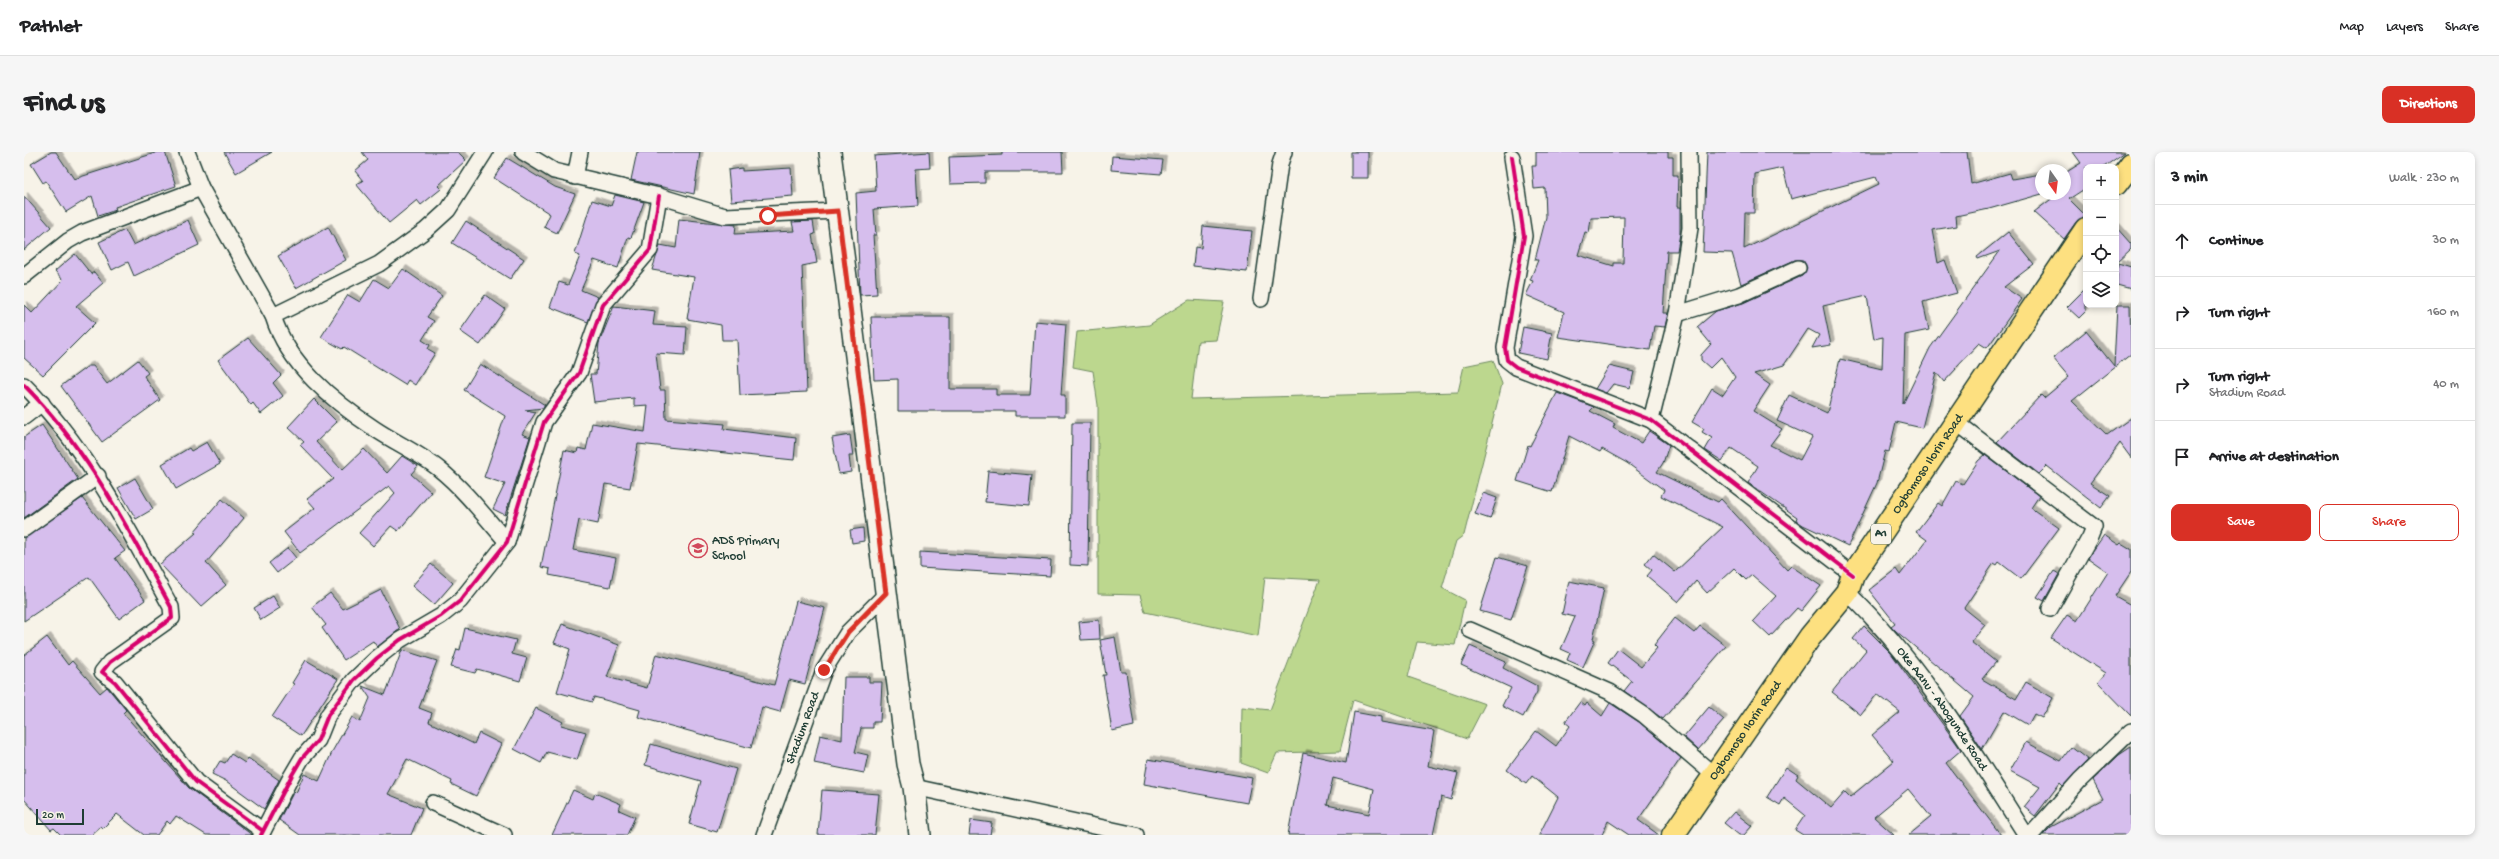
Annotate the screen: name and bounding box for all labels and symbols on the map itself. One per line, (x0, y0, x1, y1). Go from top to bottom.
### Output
north arrow (2035, 164, 2071, 200)
route start (759, 207, 777, 225)
street label: Ogbomoso Ilorin Road (1889, 410, 1968, 517)
road number: A1 (1871, 524, 1891, 544)
place label: ADS Primary School (712, 534, 780, 564)
school or university icon: ADS Primary School (687, 537, 709, 559)
street label: Oke Aanu - Abogunde Road (1893, 644, 1991, 775)
route end (815, 661, 833, 679)
street label: Ogbomoso Ilorin Road (1706, 677, 1786, 783)
street label: Stadium Road (783, 688, 823, 766)
scale bar (36, 807, 84, 826)

